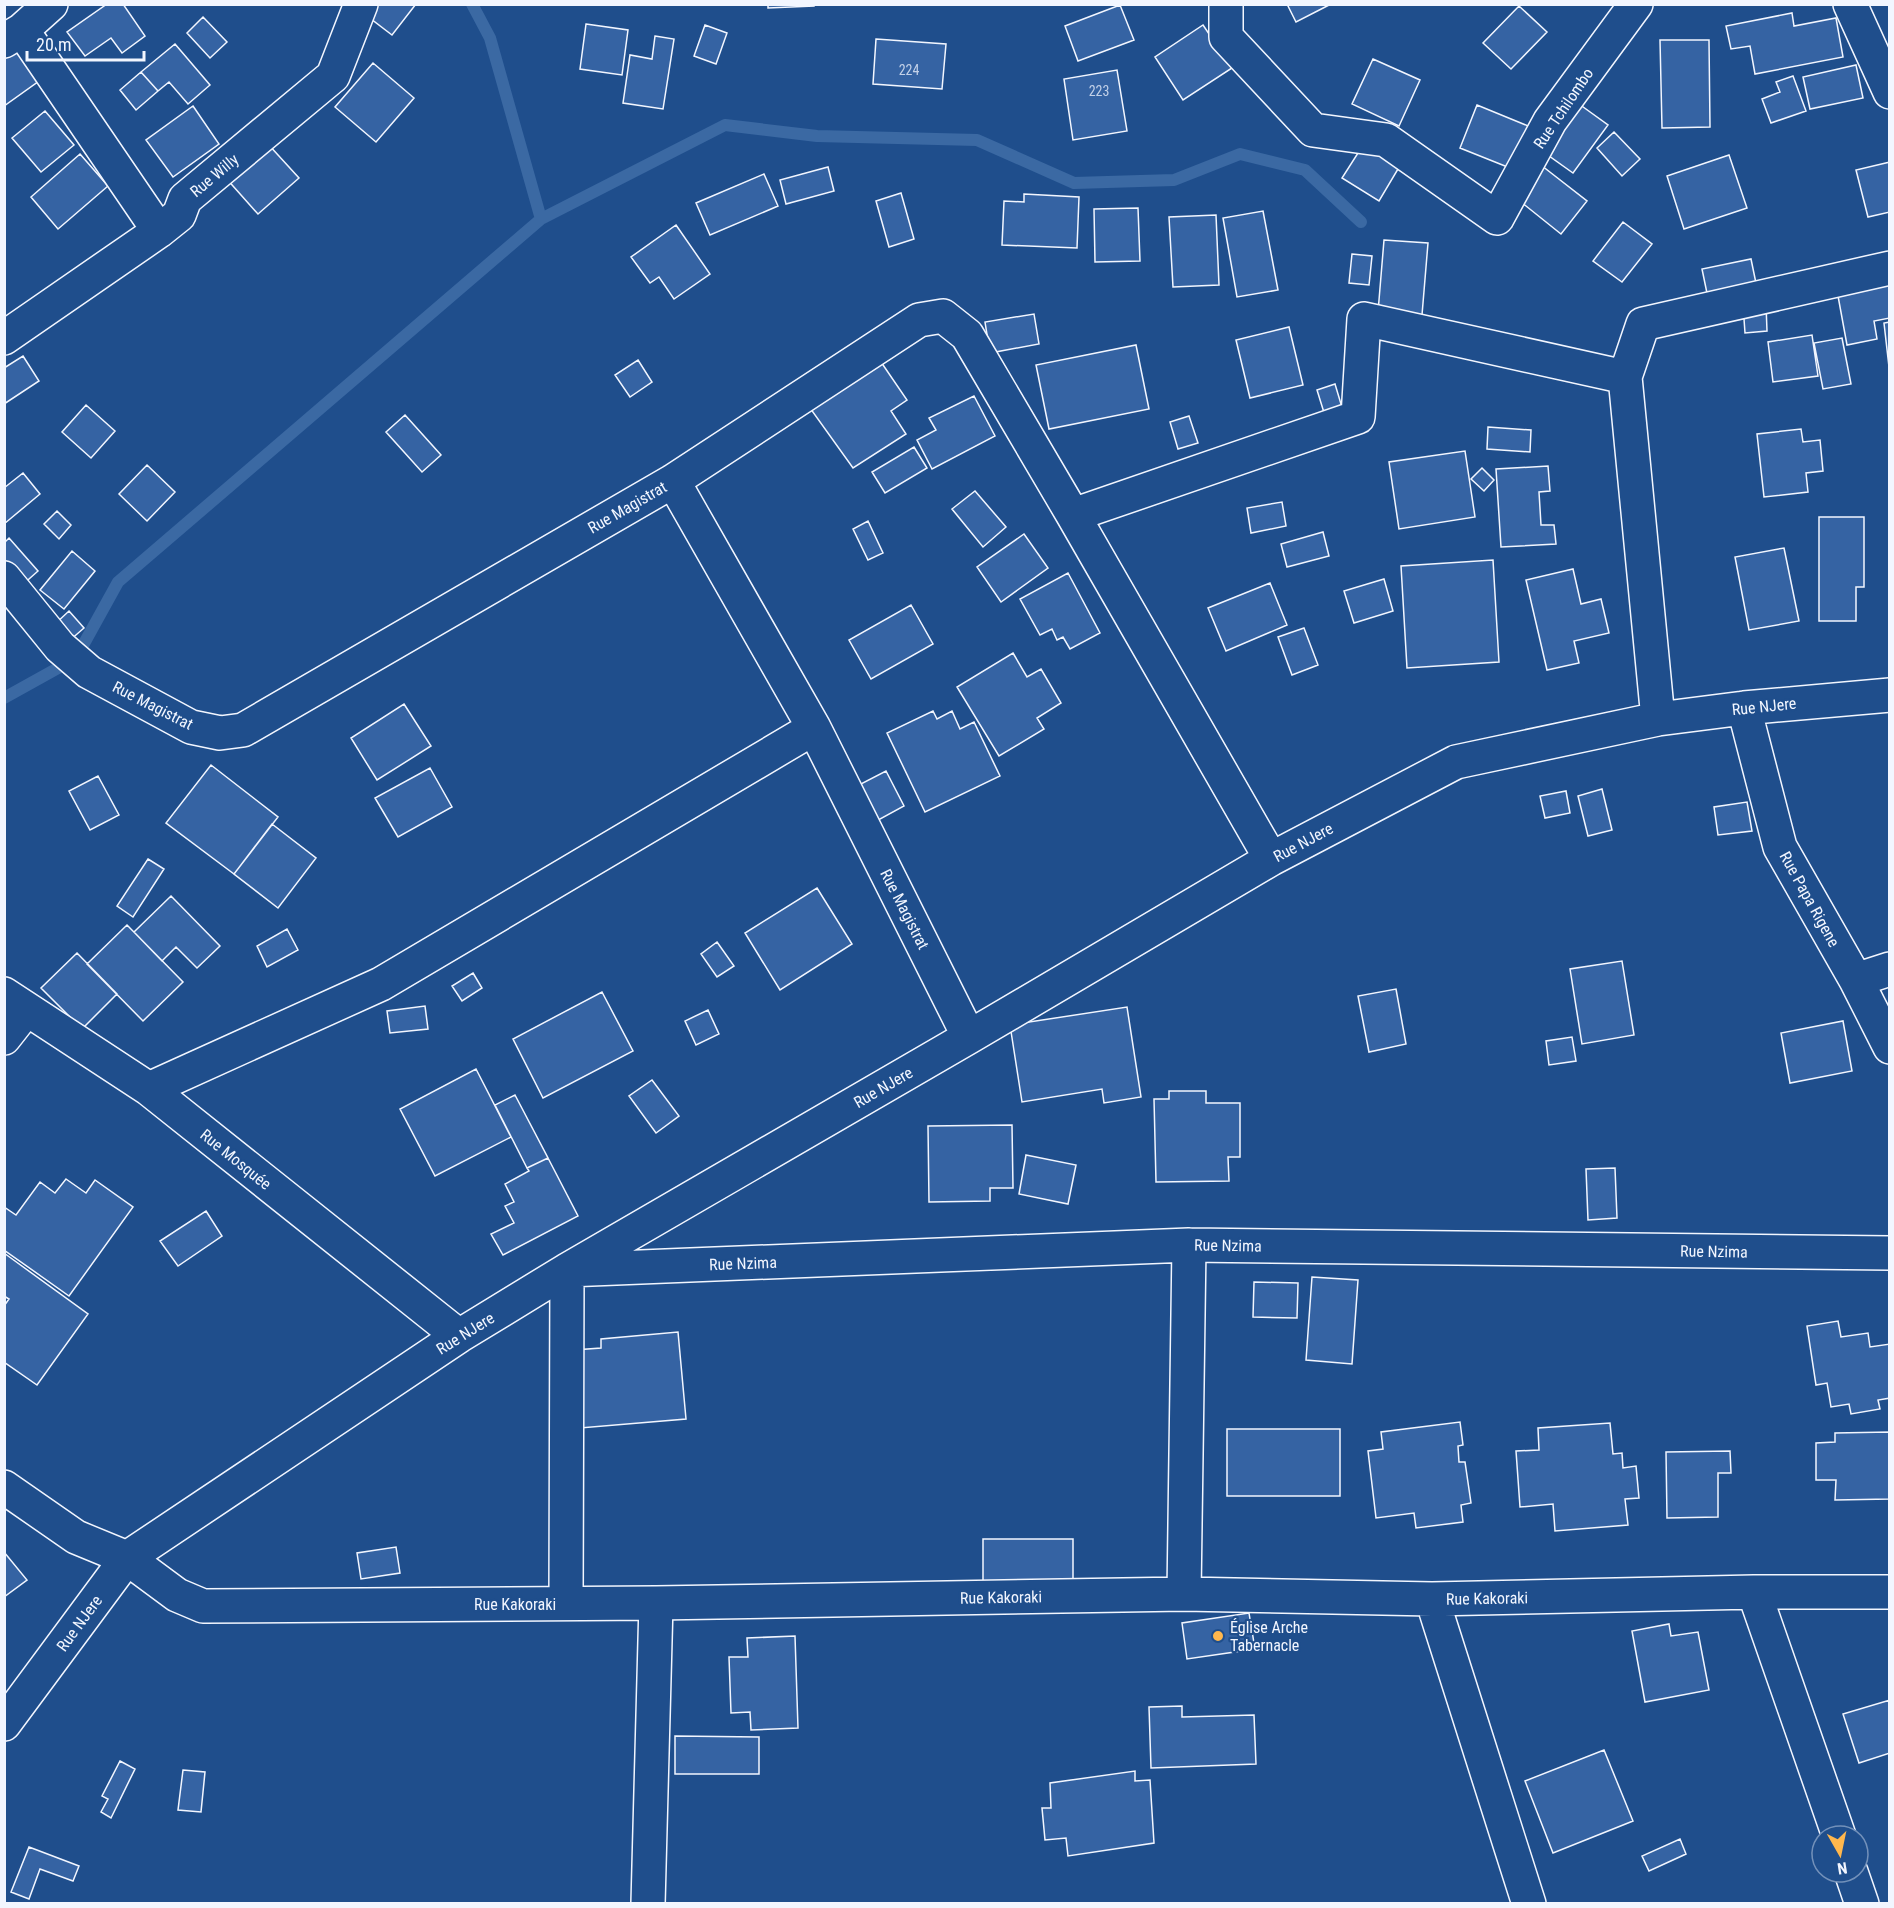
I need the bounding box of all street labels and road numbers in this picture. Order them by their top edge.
street label: Rue Tchilombo [1530,64,1597,152]
street label: Rue Willy [186,149,243,201]
street label: Rue Magistrat [585,477,670,538]
street label: Rue Magistrat [109,677,196,734]
street label: Rue NJere [1731,694,1797,719]
street label: Rue NJere [1270,819,1336,866]
street label: Rue Papa Rigene [1776,848,1844,950]
street label: Rue Magistrat [876,866,933,953]
street label: Rue NJere [850,1063,916,1112]
street label: Rue Mosquée [196,1125,275,1194]
street label: Rue Nzima [1194,1235,1262,1256]
street label: Rue Nzima [1680,1241,1748,1262]
street label: Rue Nzima [709,1253,777,1274]
street label: Rue NJere [433,1308,498,1359]
street label: Rue Kakoraki [960,1587,1042,1608]
street label: Rue Kakoraki [1446,1588,1528,1609]
street label: Rue NJere [53,1592,106,1655]
street label: Rue Kakoraki [474,1595,556,1614]

